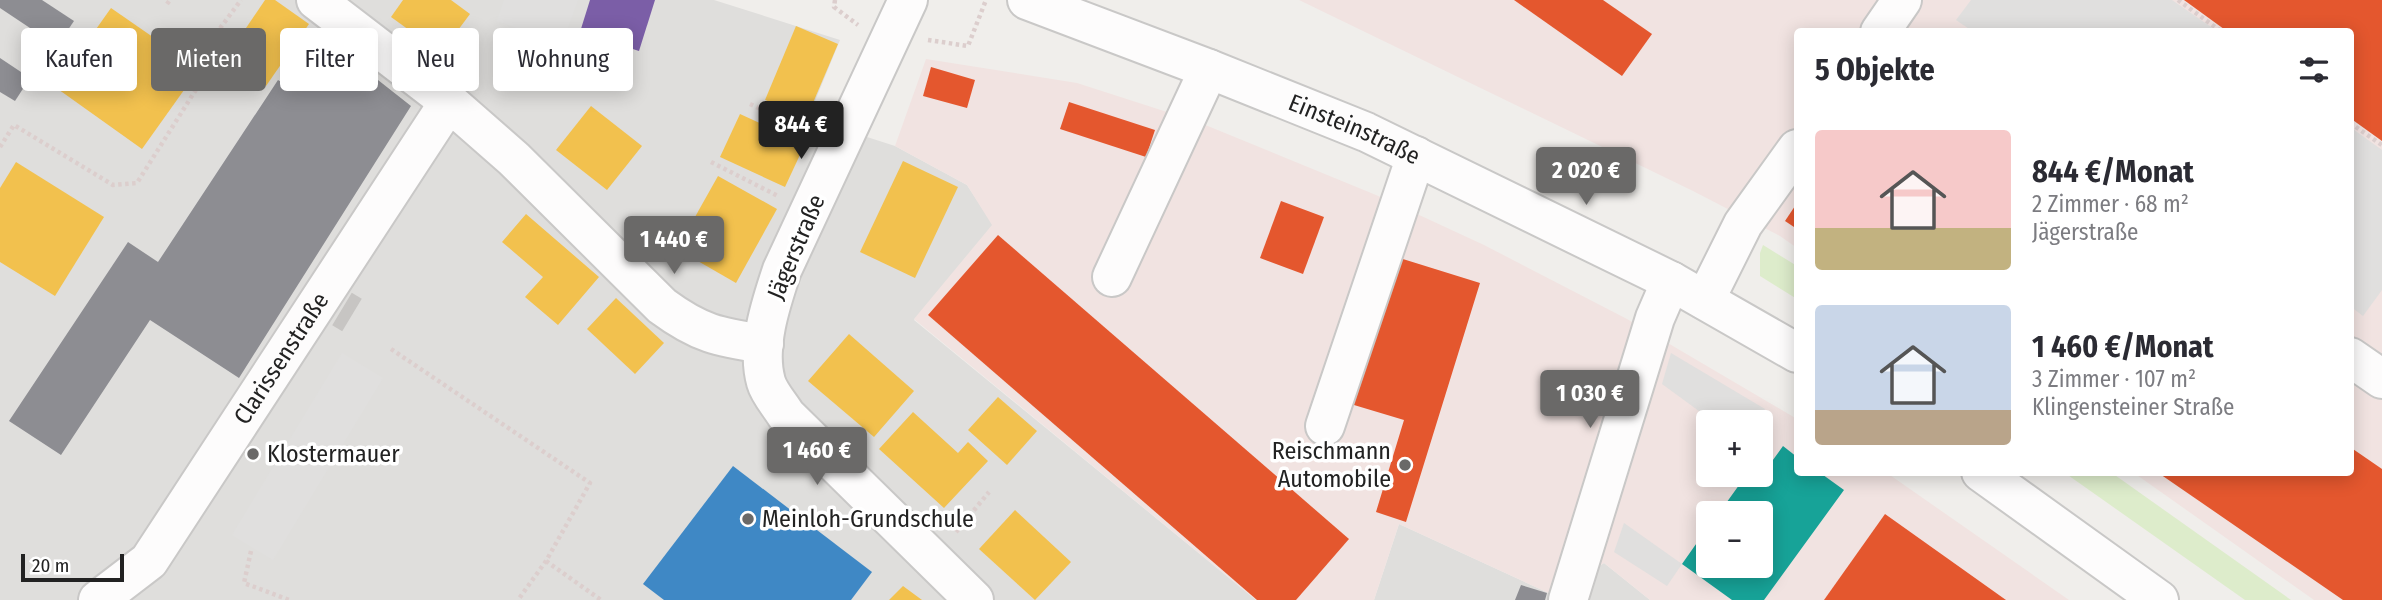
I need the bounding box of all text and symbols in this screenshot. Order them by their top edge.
chip: Kaufen [21,28,137,91]
chip: Mieten [151,28,266,91]
chip: Filter [280,28,378,91]
chip: Neu [392,28,479,91]
chip: Wohnung [493,28,633,91]
icon: filters [2295,51,2333,89]
text: 5 Objekte [1815,52,1935,88]
street label: Einsteinstraße [1285,88,1425,170]
pin: 844 € [752,102,850,161]
text: 844 € [775,110,827,138]
pin: 2 020 € [1521,148,1651,207]
text: 844 €/Monat [2032,154,2194,190]
text: 2 020 € [1552,156,1620,184]
icon: home [1871,158,1955,242]
street label: Jägerstraße [761,190,831,304]
text: 2 Zimmer · 68 m² [2032,190,2189,218]
pin: 1 440 € [609,216,739,276]
text: Jägerstraße [2032,218,2138,246]
text: 1 440 € [640,225,708,253]
street label: Clarissenstraße [228,288,334,430]
text: 1 460 €/Monat [2032,329,2214,365]
icon: home [1871,333,1955,417]
text: 3 Zimmer · 107 m² [2032,365,2196,393]
pin: 1 030 € [1525,370,1655,430]
text: 1 030 € [1556,379,1624,407]
text: Klingensteiner Straße [2032,393,2234,421]
map controls [1696,410,1773,578]
button: + [1696,410,1773,487]
pin: 1 460 € [752,428,882,487]
text: 1 460 € [783,436,851,464]
place label: Reischmann Automobile [1272,437,1391,493]
place label: Klostermauer [267,440,400,468]
marker: Klostermauer [245,446,261,462]
marker: Reischmann Automobile [1397,457,1413,473]
button: − [1696,501,1773,578]
place label: Meinloh-Grundschule [762,505,974,533]
marker: Meinloh-Grundschule [740,511,756,527]
scale bar [21,551,124,583]
text: 20 m [32,554,69,577]

